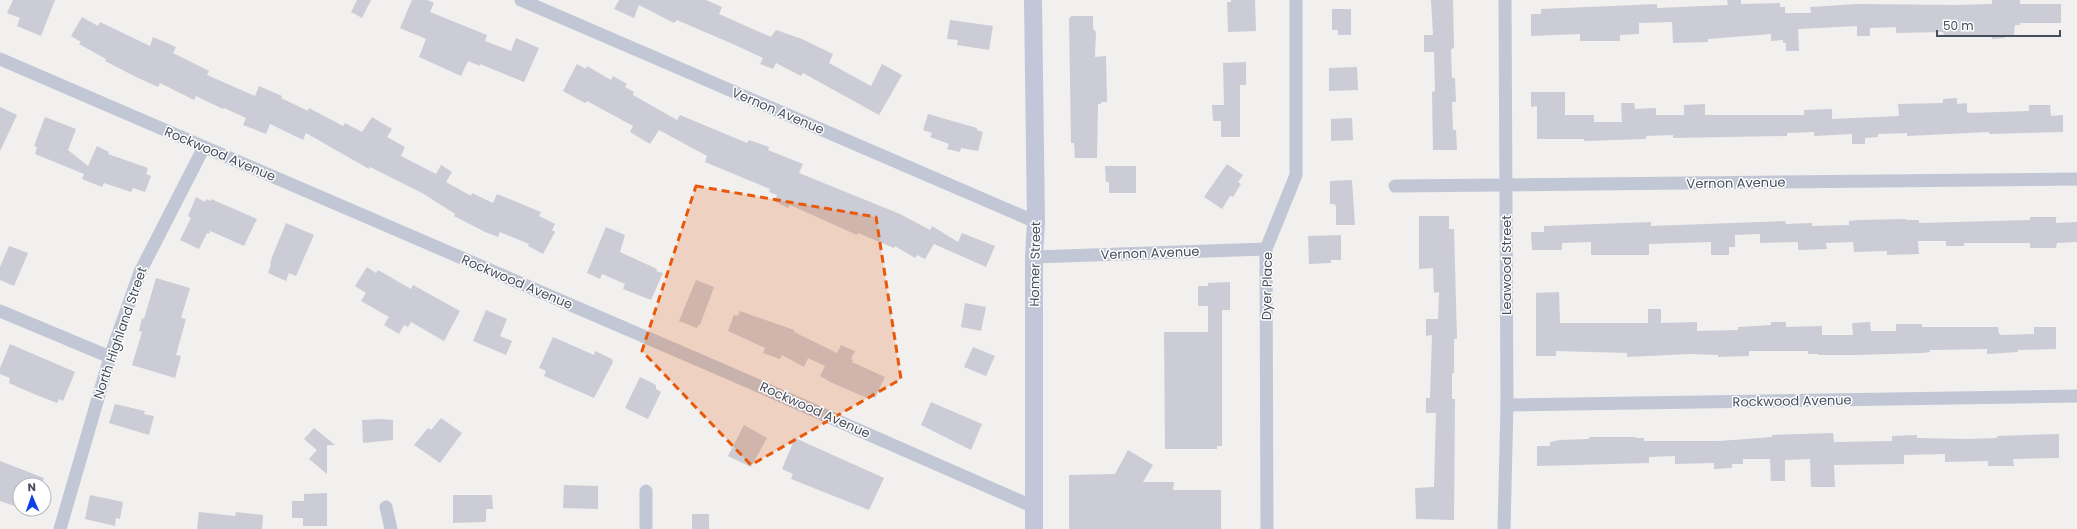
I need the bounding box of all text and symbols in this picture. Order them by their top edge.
scale bar [1937,12,2060,38]
text: 50 m [1943,17,1974,34]
street label: Vernon Avenue [729,83,827,139]
street label: Rockwood Avenue [161,122,279,186]
street label: Vernon Avenue [1686,173,1786,193]
street label: Leawood Street [1497,215,1516,315]
street label: Homer Street [1025,221,1045,307]
street label: Vernon Avenue [1100,242,1200,264]
street label: Rockwood Avenue [458,250,576,314]
street label: Dyer Place [1257,252,1277,320]
street label: North Highland Street [88,264,152,402]
street label: Rockwood Avenue [757,377,873,443]
street label: Rockwood Avenue [1732,390,1852,412]
north arrow [12,477,52,517]
text: N [27,479,36,495]

